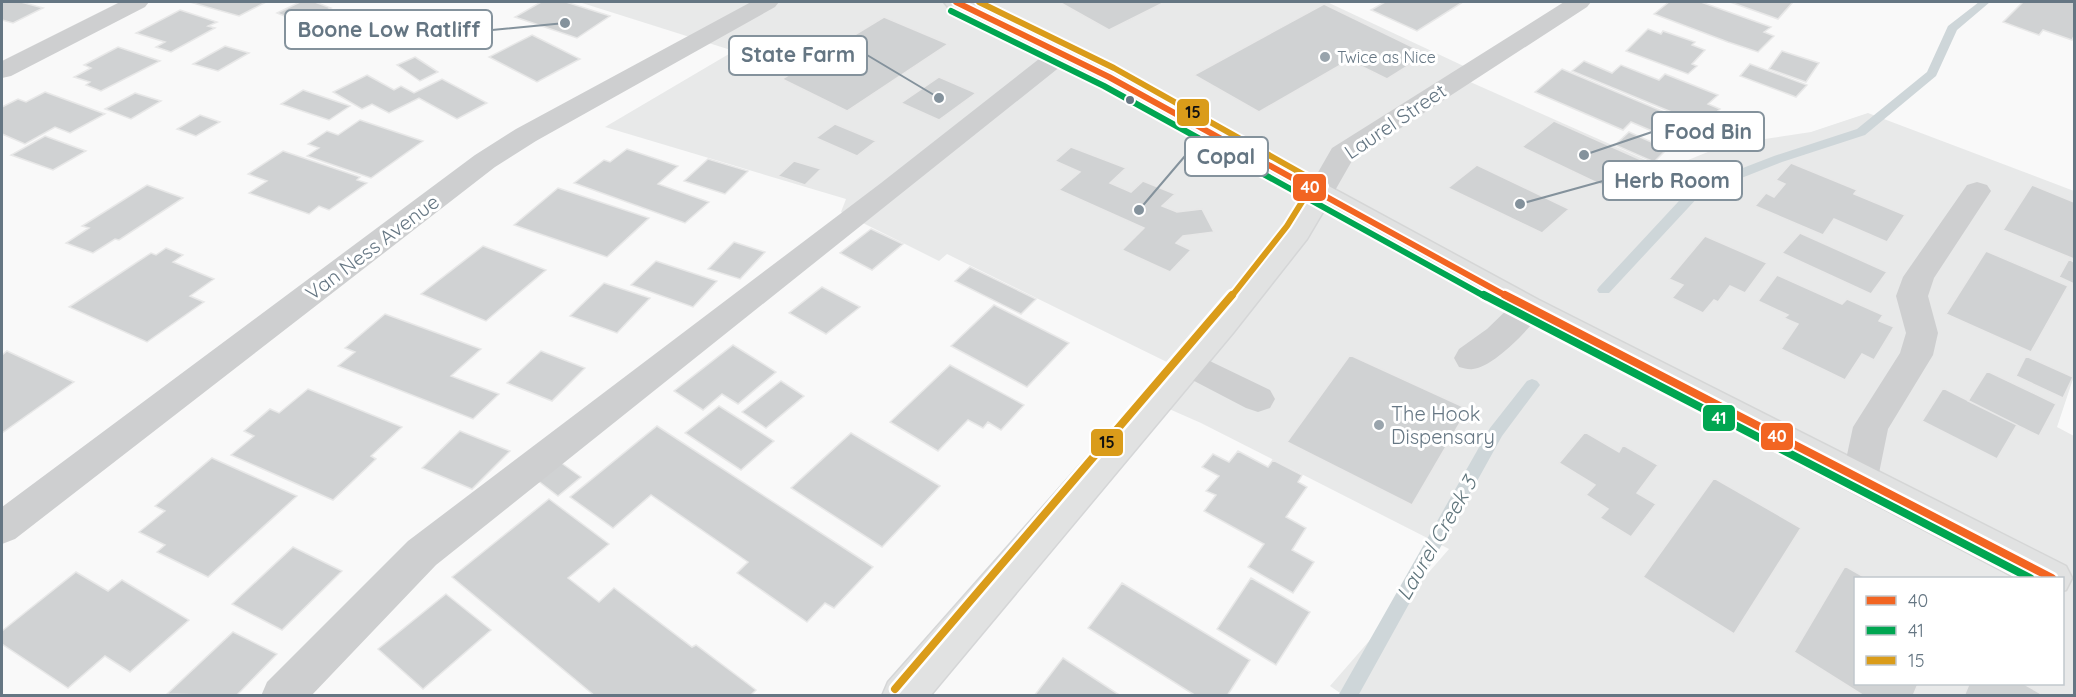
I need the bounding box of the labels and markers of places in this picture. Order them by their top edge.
callout: Boone Low Ratliff [285,10,492,49]
callout: State Farm [729,36,867,75]
place label: Twice as Nice [1337,47,1436,67]
marker: Twice as Nice [1318,50,1332,64]
unlabelled marker [1124,94,1136,106]
callout: Food Bin [1652,112,1764,151]
callout: Copal [1185,137,1268,176]
callout: Herb Room [1603,161,1742,200]
place label: The Hook Dispensary [1391,401,1495,449]
marker: The Hook Dispensary [1372,418,1386,432]

